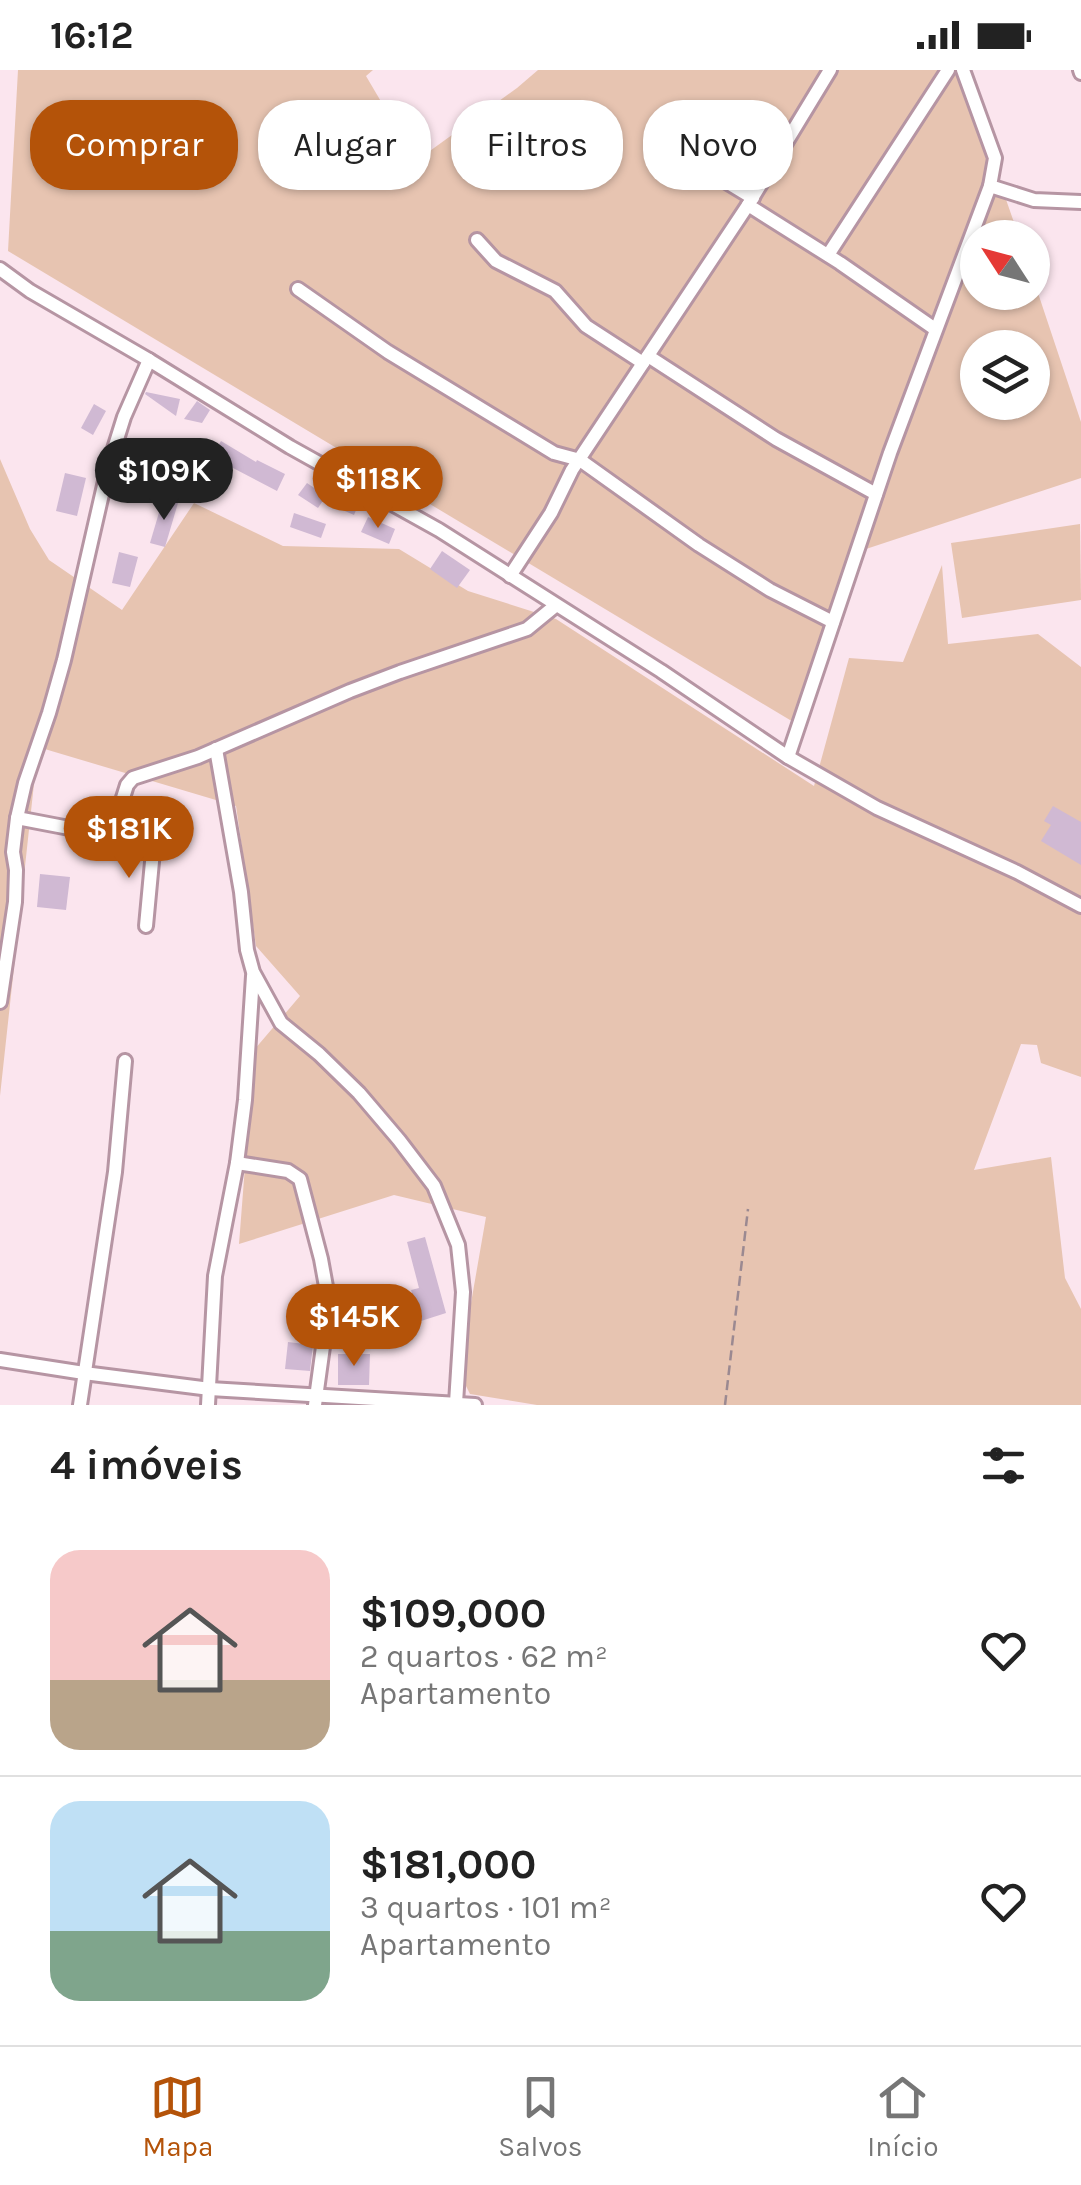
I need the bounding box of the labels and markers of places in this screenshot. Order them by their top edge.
pin: $109K [94,438,234,523]
pin: $118K [308,446,448,531]
pin: $181K [59,796,199,881]
pin: $145K [284,1284,424,1369]

